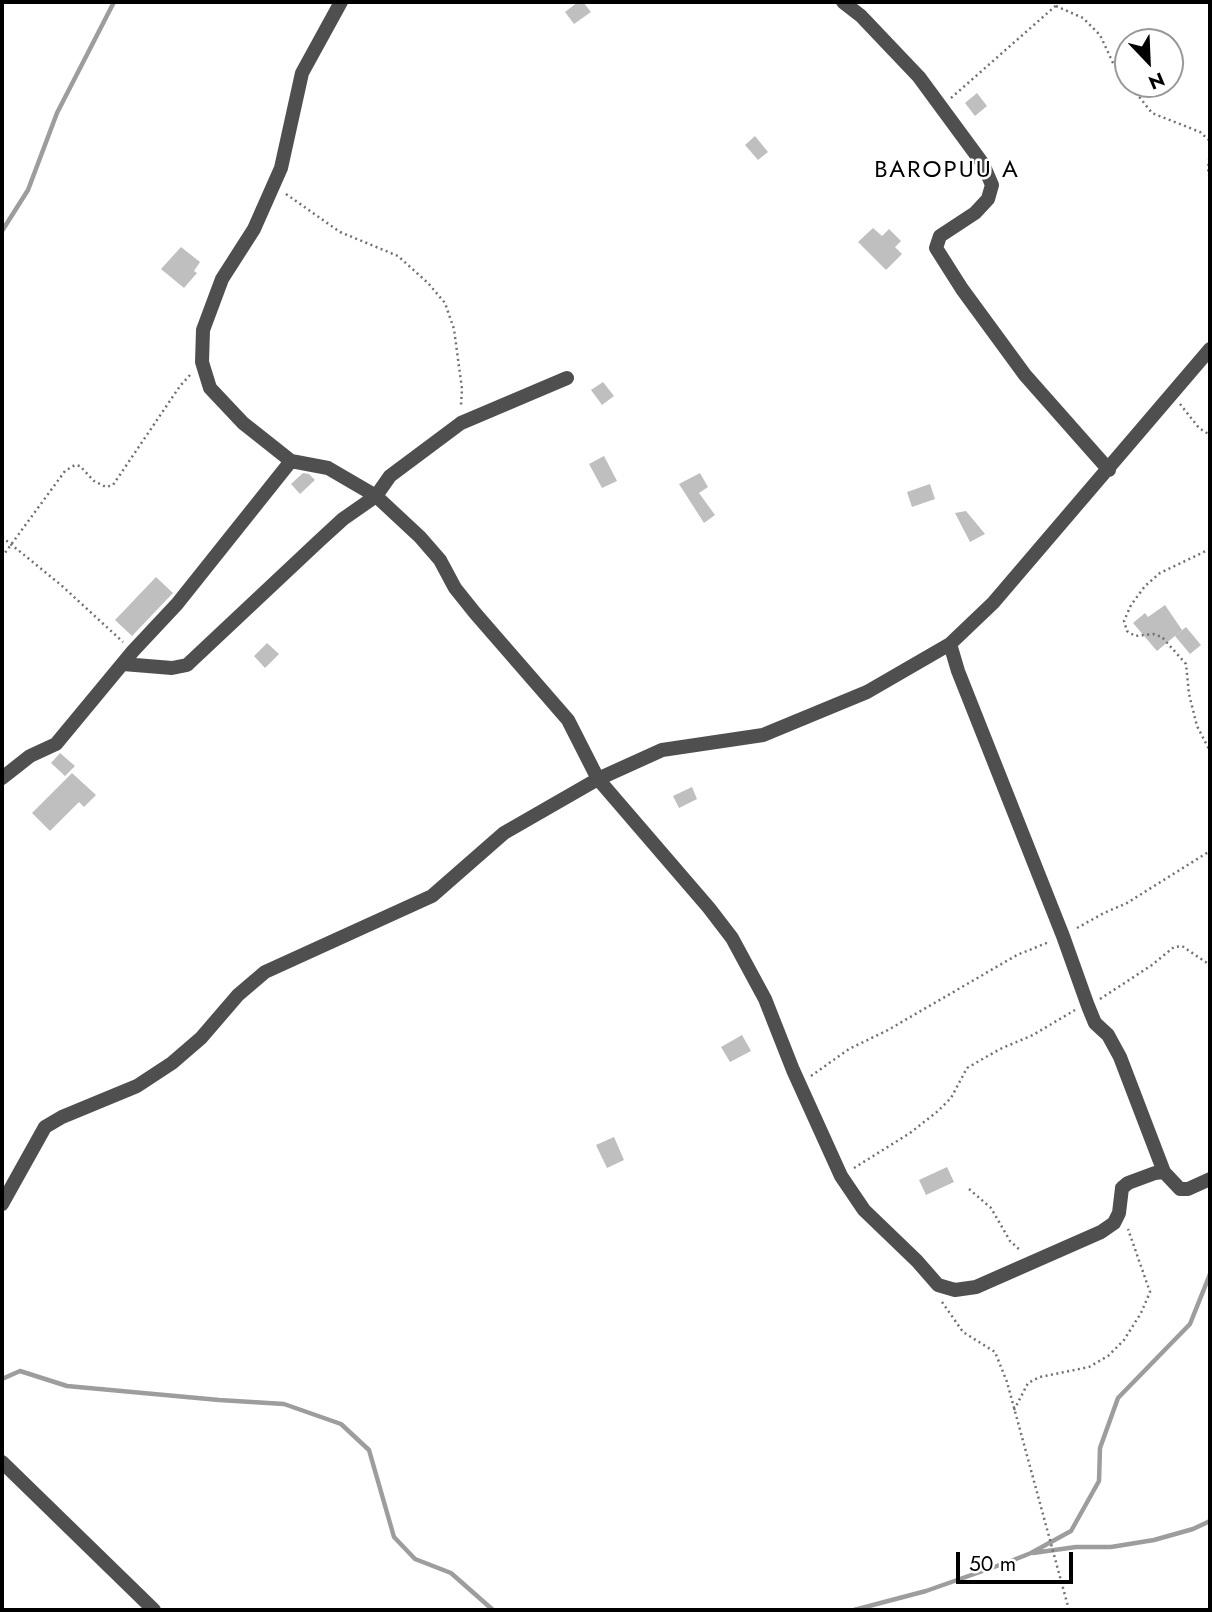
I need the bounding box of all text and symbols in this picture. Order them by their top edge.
north arrow [1114,28,1184,98]
text: N [1144,66,1169,96]
district label: BAROPUU A [875,157,1019,185]
scale bar [960,1538,1077,1582]
text: 50 m [969,1549,1016,1579]

